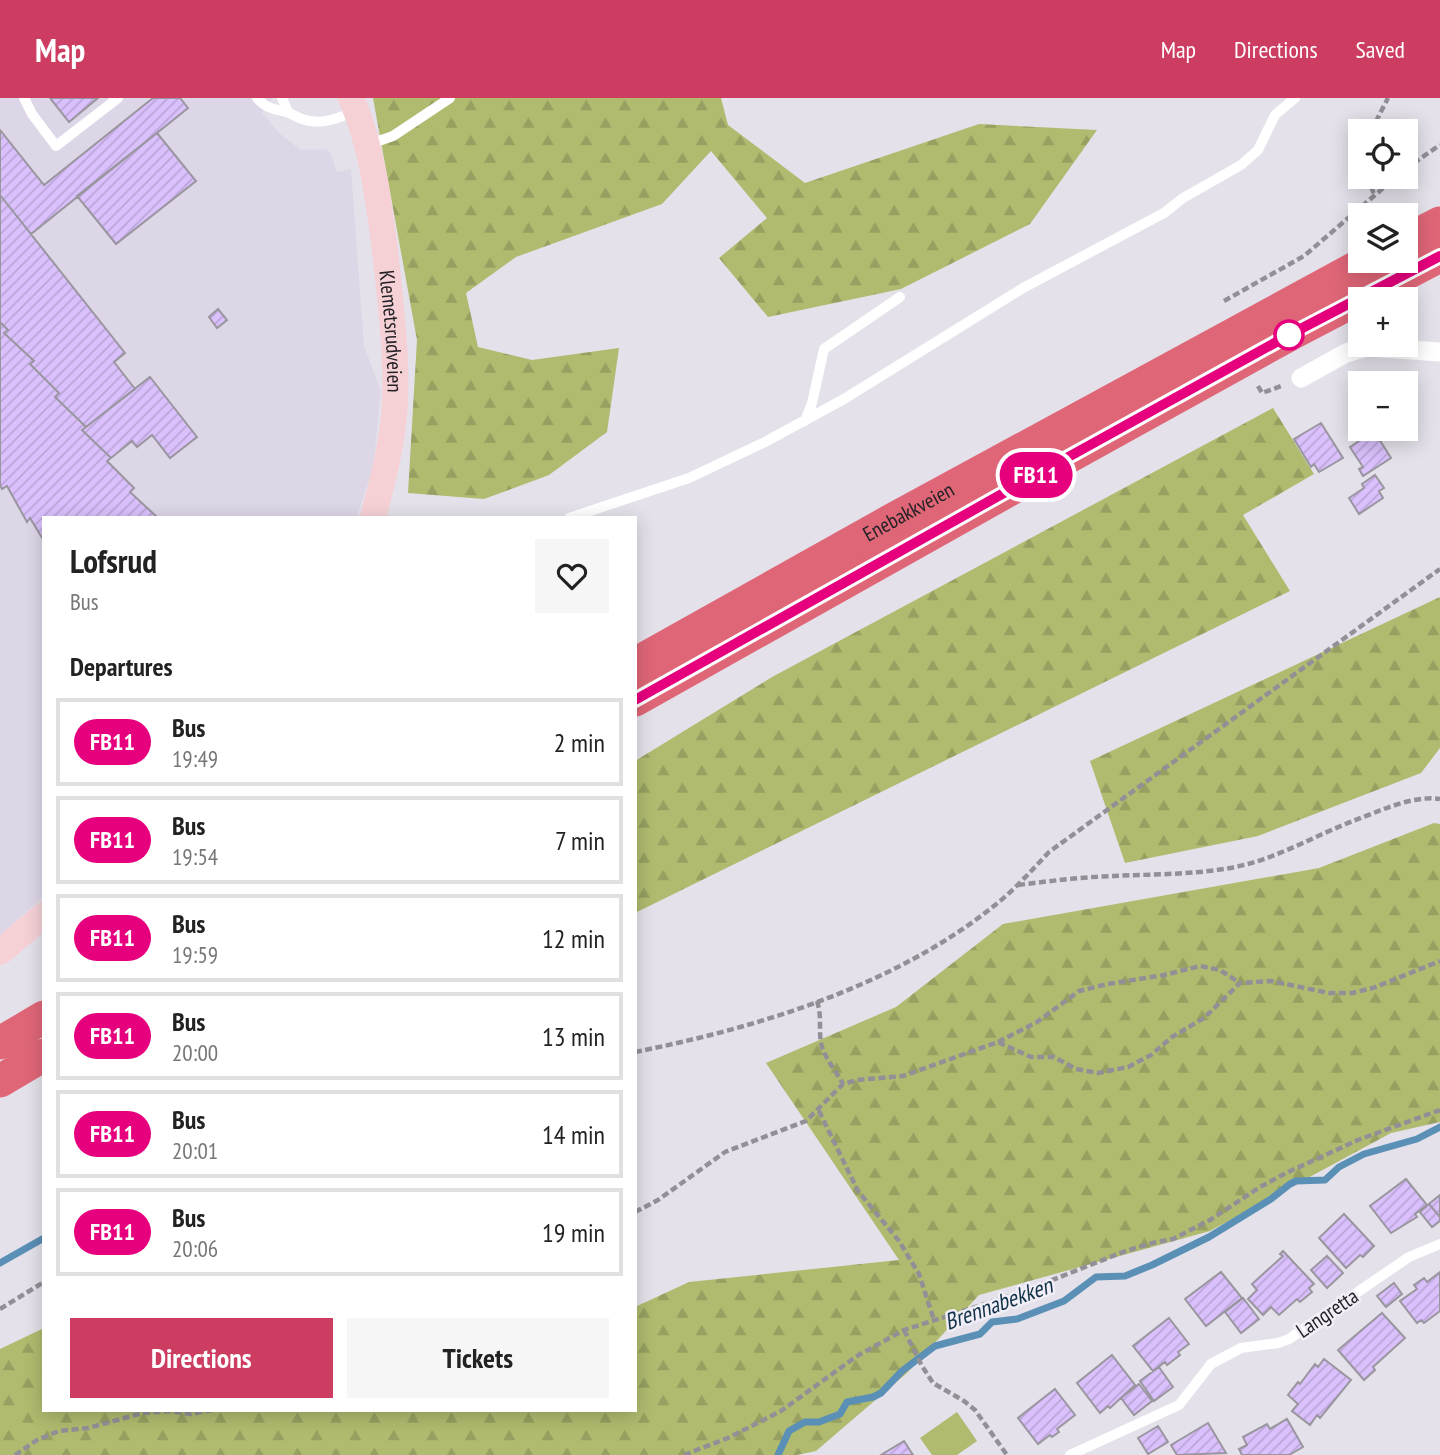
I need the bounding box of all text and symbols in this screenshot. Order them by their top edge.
text: Map [35,28,85,71]
text: Map [1161,34,1196,65]
text: Directions [1234,34,1318,65]
text: Saved [1356,34,1405,65]
map controls [1348,119,1418,441]
button: locate [1348,119,1418,189]
button: layers [1348,203,1418,273]
street label: Klemetsrudveien [374,269,409,393]
button: + [1348,287,1418,357]
unlabelled marker [1274,320,1304,350]
button: − [1348,371,1418,441]
line badge: FB11 [987,452,1085,498]
text: FB11 [1014,459,1058,490]
street label: Enebakkveien [858,475,959,547]
text: Lofsrud [70,539,157,582]
button: heart [535,539,609,613]
text: Bus [70,587,99,616]
text: Departures [70,650,173,683]
text: Bus [172,711,205,744]
text: FB11 [90,726,135,757]
text: 2 min [554,726,605,759]
text: 19:49 [172,744,218,773]
text: Bus [172,809,205,842]
text: FB11 [90,824,135,855]
text: 7 min [555,824,605,857]
text: 19:54 [172,842,218,871]
text: Bus [172,907,205,940]
text: FB11 [90,922,135,953]
text: 12 min [542,922,605,955]
text: 19:59 [172,940,218,969]
text: Bus [172,1005,205,1038]
text: FB11 [90,1020,135,1051]
text: 13 min [542,1020,605,1053]
text: 20:00 [172,1038,218,1067]
text: Bus [172,1103,205,1136]
text: FB11 [90,1118,135,1149]
text: 14 min [542,1118,605,1151]
text: 20:01 [172,1136,218,1165]
text: Bus [172,1201,205,1234]
text: FB11 [90,1216,135,1247]
text: 19 min [542,1216,605,1249]
text: 20:06 [172,1234,218,1263]
water label: Brennabekken [940,1269,1058,1336]
street label: Langretta [1291,1282,1363,1344]
button: Directions [70,1318,333,1398]
button: Tickets [347,1318,609,1398]

